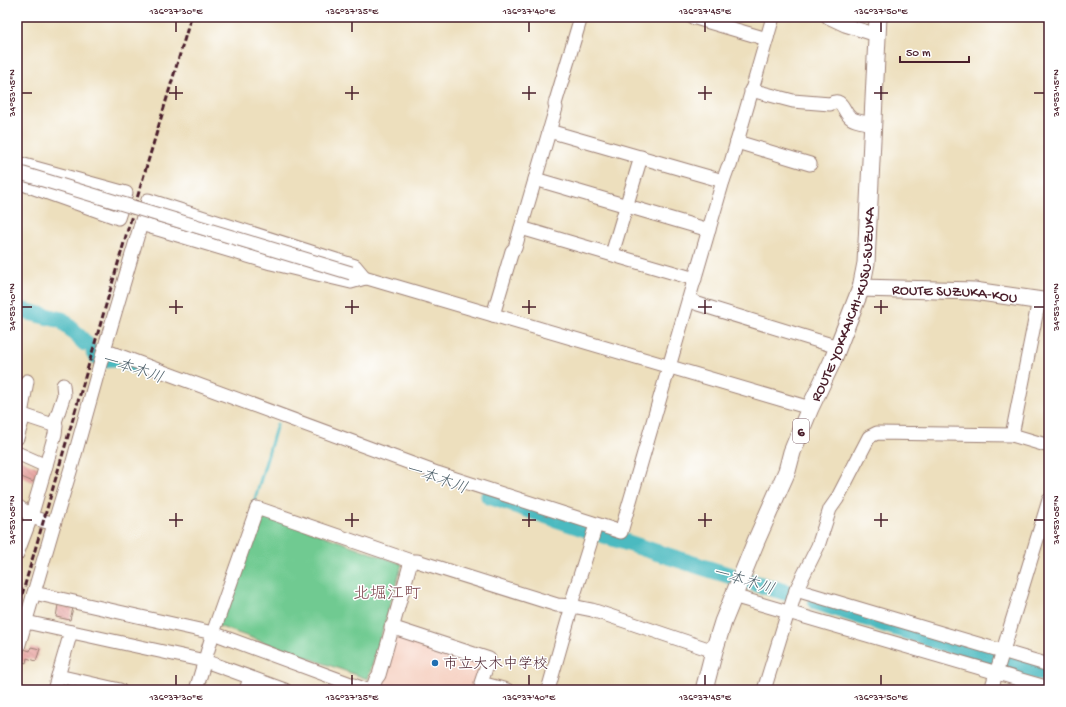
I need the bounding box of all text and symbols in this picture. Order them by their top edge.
text: 136°37'30"E [149,6,203,18]
text: 136°37'35"E [325,6,379,18]
text: 136°37'40"E [502,6,556,18]
text: 136°37'45"E [678,6,732,18]
text: 136°37'50"E [853,6,908,18]
scale bar [900,38,969,64]
text: 50 m [906,47,931,61]
text: 34°53'15"N [7,69,19,118]
text: 34°53'15"N [1051,69,1063,118]
street label: ROUTE YOKKAICHI-KUSU-SUZUKA [807,206,880,405]
street label: ROUTE SUZUKA-KOU [892,282,1019,308]
text: 34°53'10"N [7,283,19,332]
text: 34°53'10"N [1051,283,1063,332]
water label: 一本木川 [99,350,166,389]
road number: 6 [793,419,809,443]
water label: 一本木川 [403,460,470,500]
text: 34°53'05"N [7,495,19,546]
text: 34°53'05"N [1051,495,1063,546]
water label: 一本木川 [710,563,777,601]
district label: 北堀江町 [353,585,421,605]
place label: 市立大木中学校 [443,655,548,674]
marker: 市立大木中学校 [430,658,440,668]
text: 136°37'30"E [149,692,203,704]
text: 136°37'35"E [325,692,379,704]
text: 136°37'40"E [502,692,556,704]
text: 136°37'45"E [678,692,732,704]
text: 136°37'50"E [853,692,908,704]

